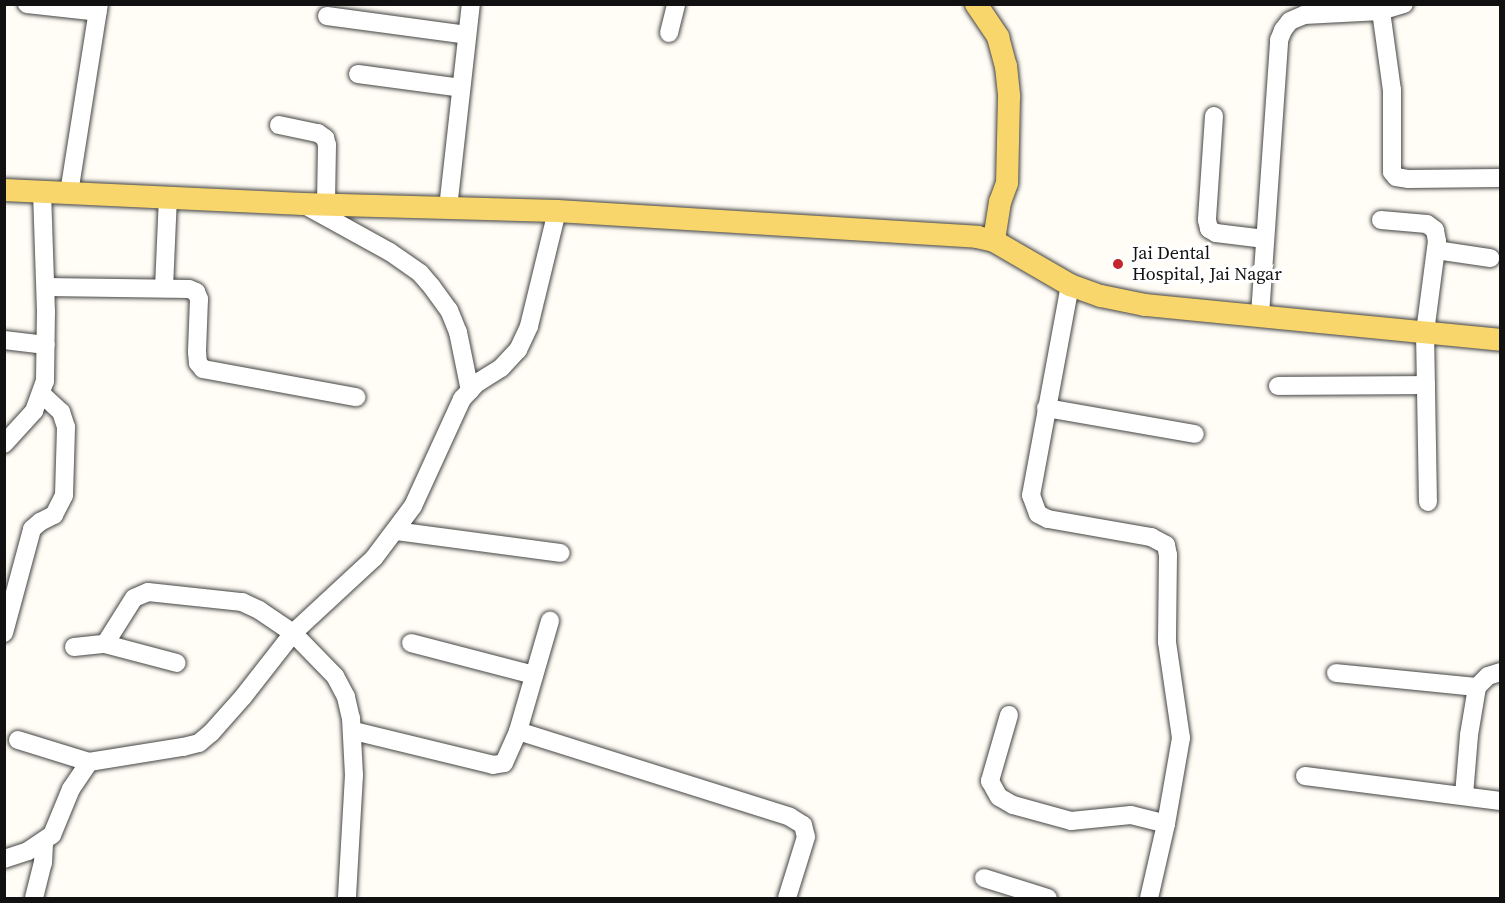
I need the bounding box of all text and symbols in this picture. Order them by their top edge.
place label: Jai Dental Hospital, Jai Nagar [1132,243,1282,286]
marker: Jai Dental Hospital, Jai Nagar [1109,255,1127,273]

